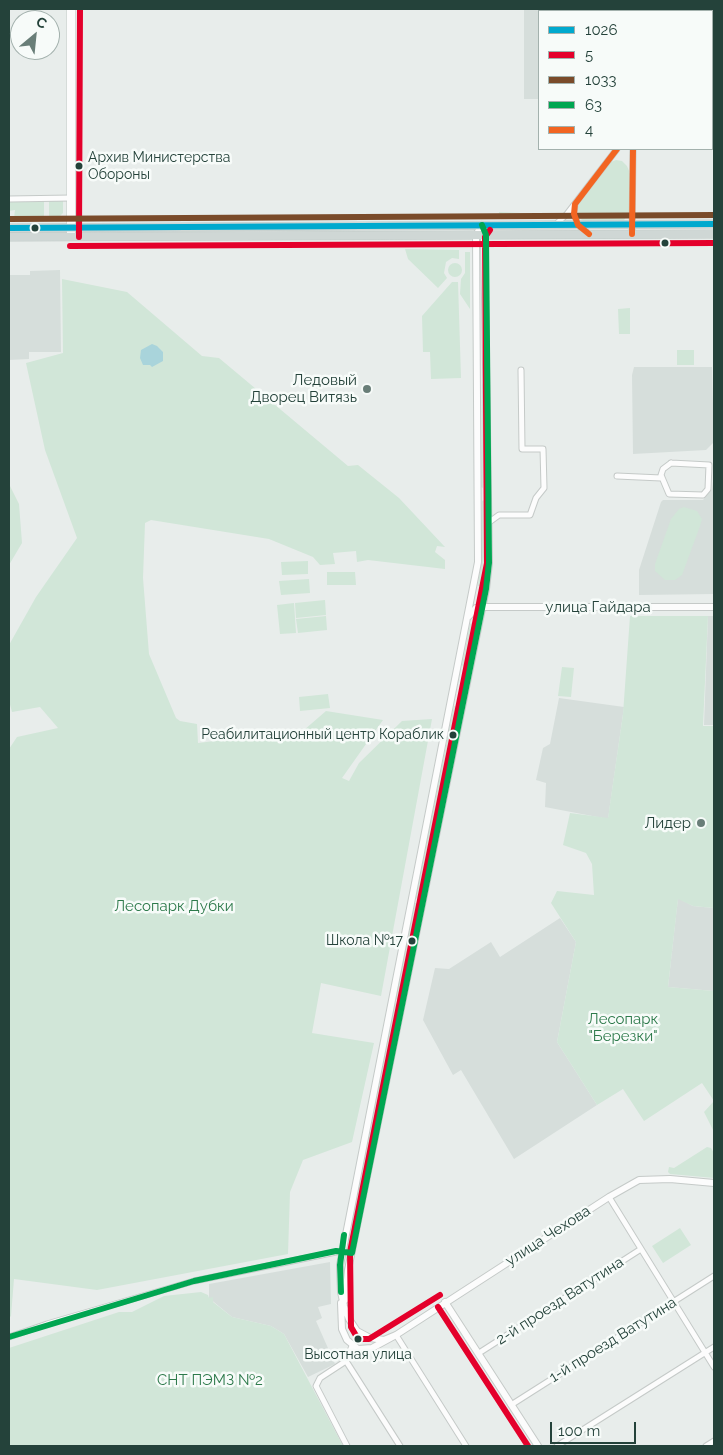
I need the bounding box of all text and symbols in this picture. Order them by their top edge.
north arrow [10,10,60,60]
legend [538,10,713,150]
text: С [34,13,50,32]
text: 1026 [585,21,617,39]
text: 5 [585,46,593,64]
text: 1033 [585,71,617,89]
text: 63 [585,96,602,114]
text: 4 [585,121,593,139]
place label: Архив Министерства Обороны [88,150,230,182]
marker: Архив Министерства Обороны [74,161,84,171]
unlabelled marker [30,223,40,233]
unlabelled marker [660,238,670,248]
place label: Ледовый Дворец Витязь [250,371,357,406]
marker: Ледовый Дворец Витязь [361,383,373,395]
street label: улица Гайдара [545,598,651,616]
place label: Реабилитационный центр Кораблик [201,727,444,743]
marker: Реабилитационный центр Кораблик [448,730,458,740]
place label: Лидер [644,814,691,832]
marker: Лидер [695,817,707,829]
park label: Лесопарк Дубки [114,897,234,915]
place label: Школа №17 [326,933,403,949]
marker: Школа №17 [407,936,417,946]
park label: Лесопарк "Березки" [588,1010,658,1045]
street label: улица Чехова [502,1202,594,1270]
street label: 2-й проезд Ватутина [493,1253,627,1349]
street label: 1-й проезд Ватутина [546,1294,680,1386]
marker: Высотная улица [353,1334,363,1344]
place label: Высотная улица [304,1347,412,1363]
park label: СНТ ПЭМЗ №2 [157,1371,263,1389]
scale bar [553,1412,639,1444]
text: 100 m [558,1422,600,1440]

